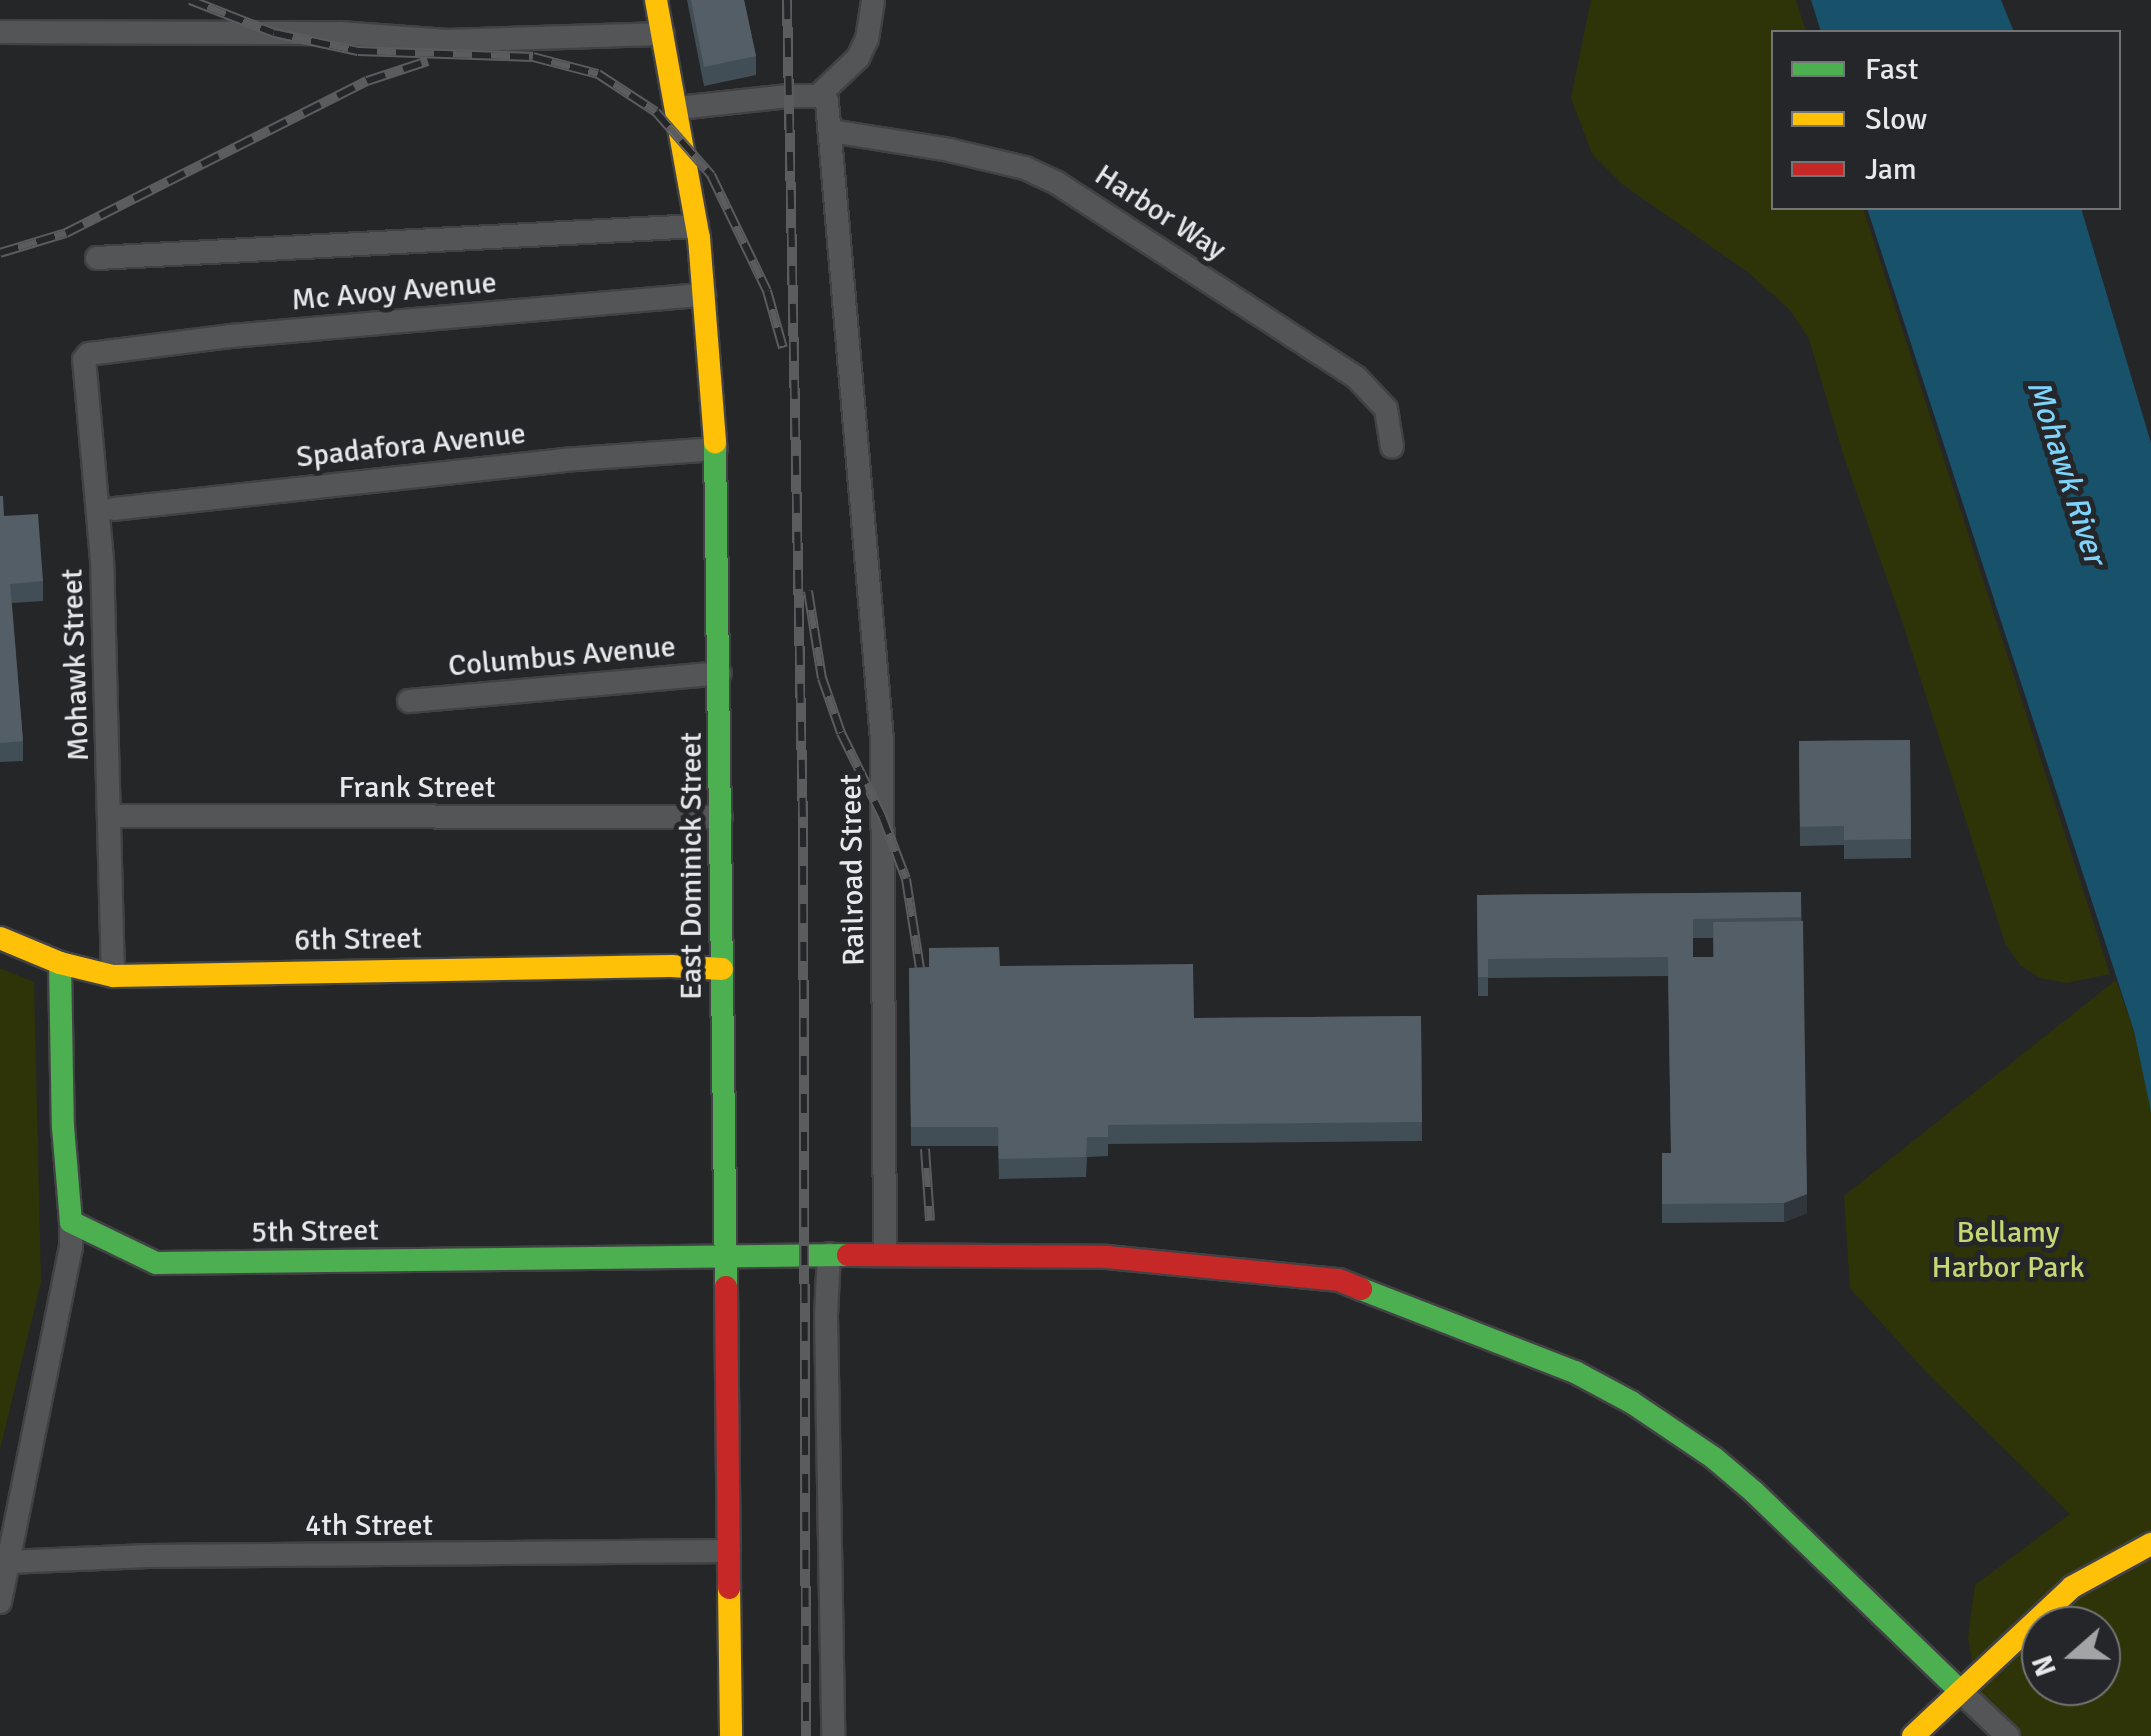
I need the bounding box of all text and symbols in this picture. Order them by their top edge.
legend [1771,30,2121,210]
text: Fast [1865,51,1918,88]
text: Slow [1865,101,1927,138]
text: Jam [1865,151,1917,188]
street label: Harbor Way [1088,157,1232,269]
street label: Mc Avoy Avenue [290,265,498,319]
water label: Mohawk River [2018,375,2114,569]
street label: Spadafora Avenue [294,416,528,476]
street label: Mohawk Street [55,568,97,762]
street label: Columbus Avenue [447,629,677,685]
street label: East Dominick Street [674,732,710,1000]
street label: Frank Street [338,770,496,806]
street label: Railroad Street [833,774,873,966]
street label: 6th Street [294,921,422,959]
street label: 5th Street [251,1213,379,1251]
park label: Bellamy Harbor Park [1931,1215,2085,1286]
street label: 4th Street [305,1508,433,1544]
north arrow [2021,1606,2121,1706]
text: N [2025,1651,2064,1681]

